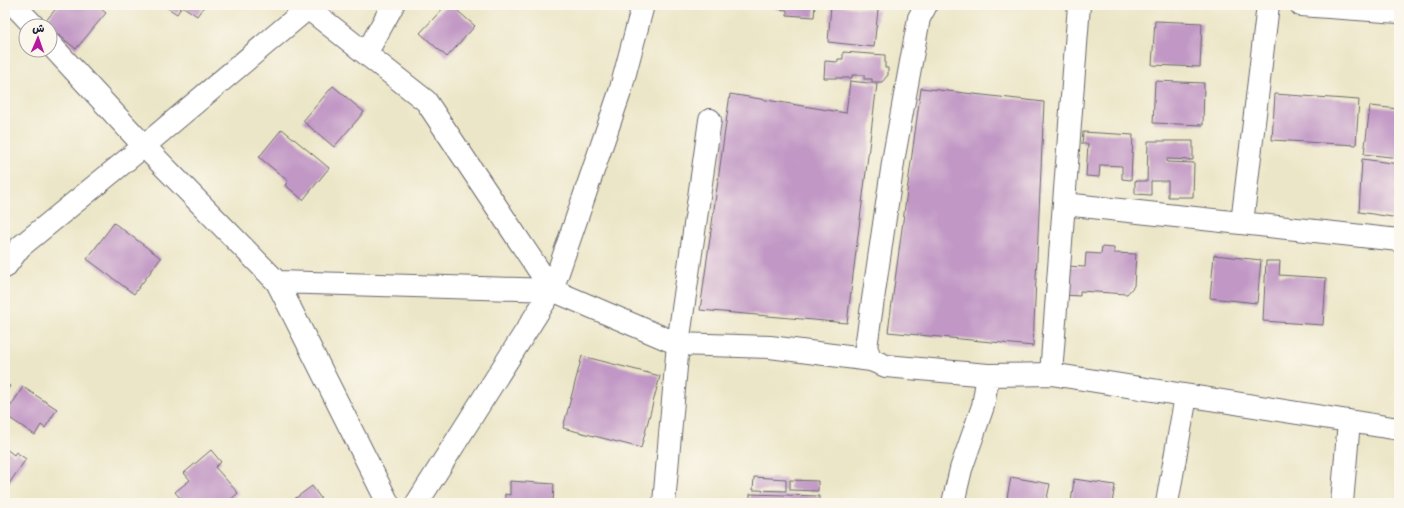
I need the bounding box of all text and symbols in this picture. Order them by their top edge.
north arrow [18,18,58,58]
text: ش [32,22,45,38]

